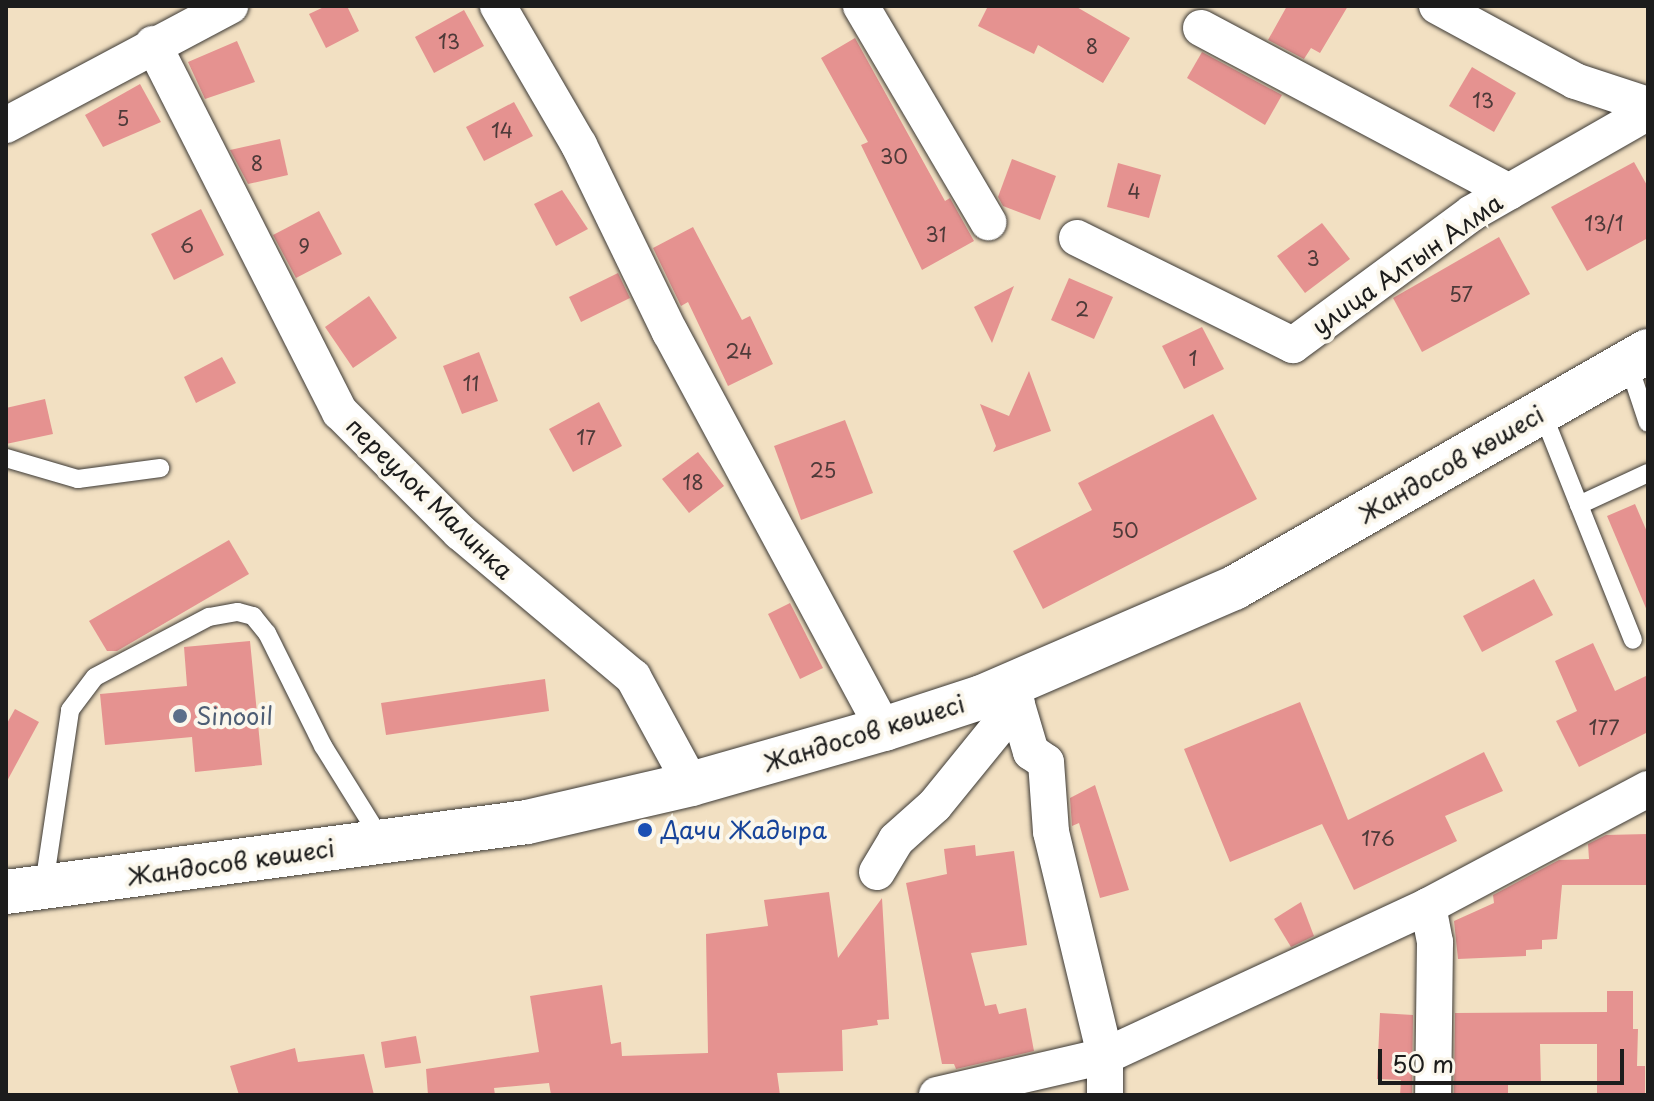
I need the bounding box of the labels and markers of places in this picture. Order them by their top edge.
place label: Sinooil [196,702,273,730]
marker: Sinooil [171,707,189,725]
place label: Дачи Жадыра [661,816,828,844]
marker: Дачи Жадыра [636,821,654,839]

